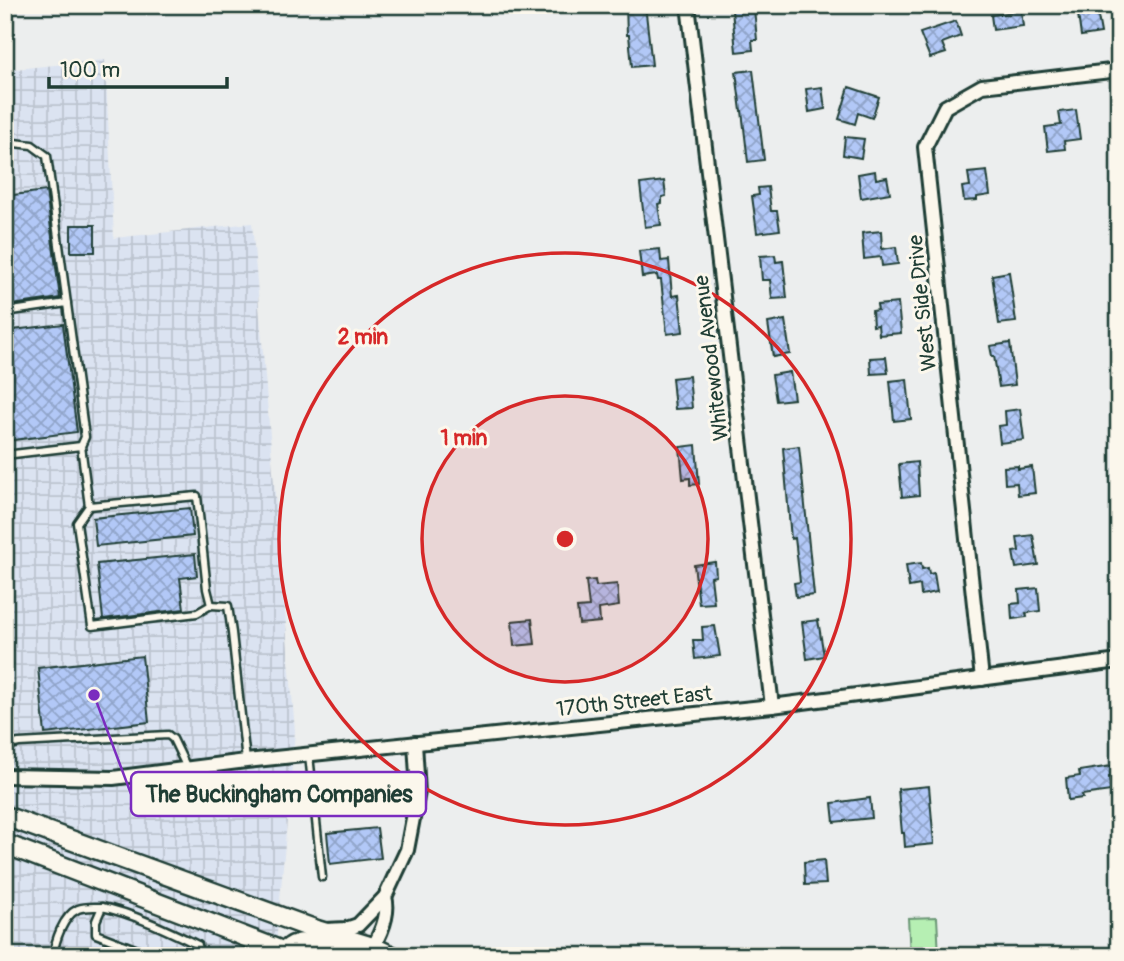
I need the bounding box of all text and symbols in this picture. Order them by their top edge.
scale bar [49,46,228,90]
text: 100 m [60,57,120,84]
street label: West Side Drive [902,233,943,372]
street label: Whitewood Avenue [688,273,735,442]
text: 2 min [338,324,388,351]
text: 1 min [441,425,488,452]
centre of rings [553,527,577,551]
street label: 170th Street East [555,680,714,723]
callout: The Buckingham Companies [131,772,426,816]
text: The Buckingham Companies [144,780,413,809]

